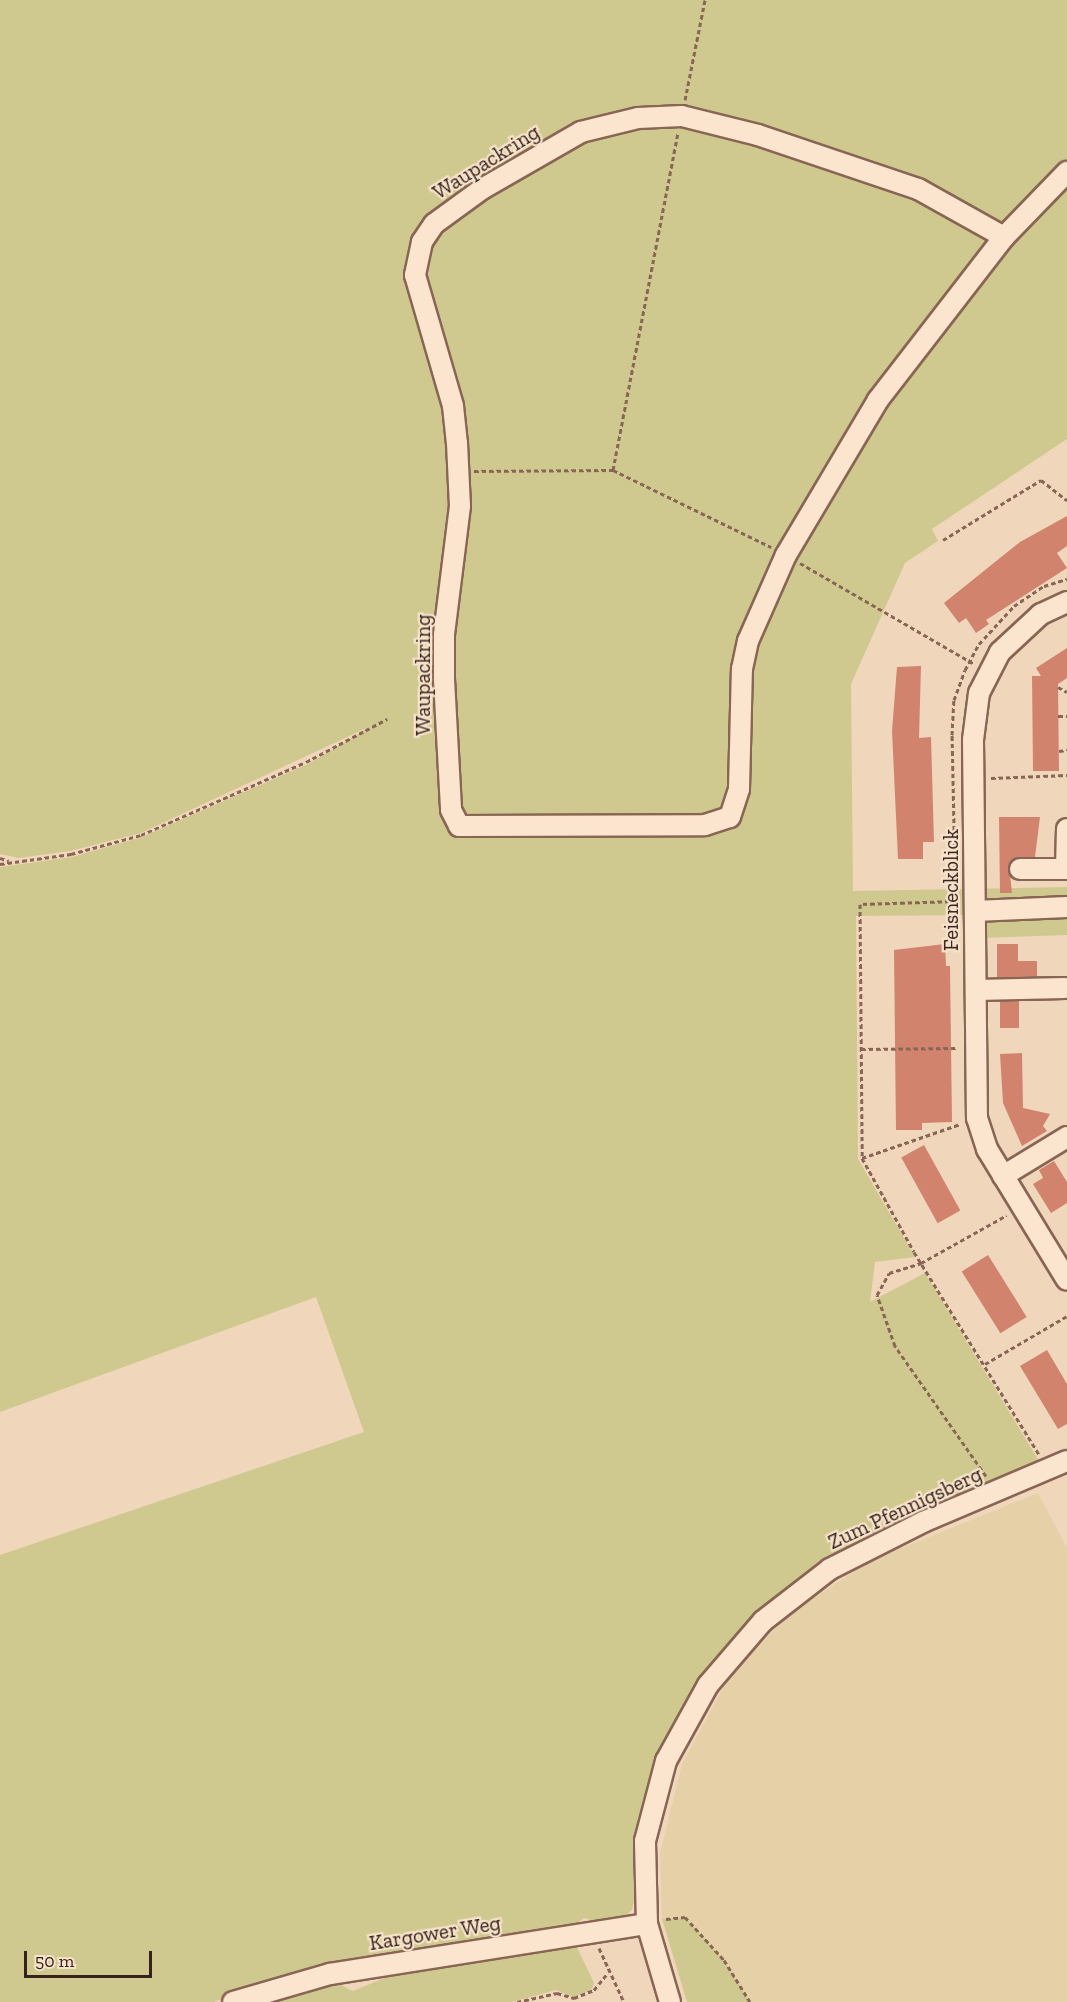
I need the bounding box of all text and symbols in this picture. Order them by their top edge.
street label: Waupackring [428,119,544,205]
street label: Waupackring [410,614,436,736]
street label: Feisneckblick [938,829,964,951]
street label: Zum Pfennigsberg [824,1461,986,1555]
street label: Kargower Weg [367,1910,503,1956]
scale bar [27,1939,154,1977]
text: 50 m [35,1950,74,1972]

